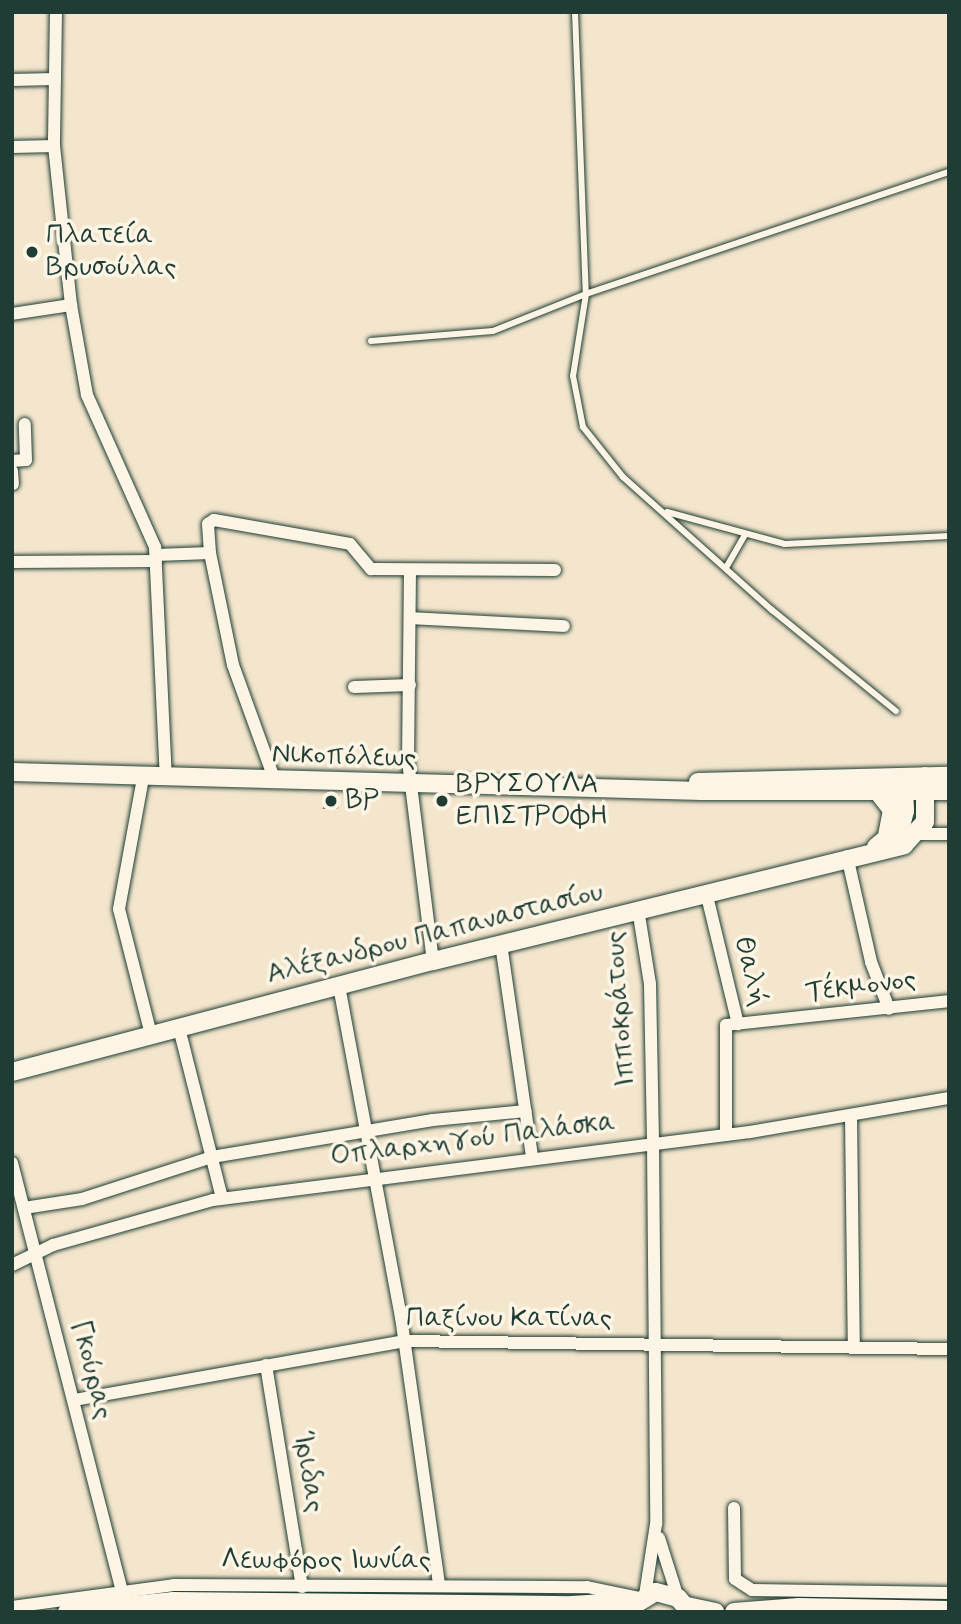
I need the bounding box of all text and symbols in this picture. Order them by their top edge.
place label: Πλατεία Βρυσούλας [46,219,176,285]
marker: Πλατεία Βρυσούλας [24,244,40,260]
street label: Νικοπόλεως [271,738,417,776]
place label: ΒΡΥΣΟΥΛΑ ΕΠΙΣΤΡΟΦΗ [456,768,608,834]
place label: BP [345,784,379,818]
marker: BP [323,793,339,809]
marker: ΒΡΥΣΟΥΛΑ ΕΠΙΣΤΡΟΦΗ [434,793,450,809]
street label: Αλέξανδρου Παπαναστασίου [263,876,607,992]
street label: Ιπποκράτους [599,930,643,1088]
street label: Θαλή [725,933,775,1009]
street label: Τέκμονος [804,964,918,1010]
street label: Οπλαρχηγού Παλάσκα [328,1106,618,1174]
street label: Παξίνου Κατίνας [406,1302,612,1336]
street label: Γκούρας [62,1317,120,1423]
street label: Ίριδας [285,1429,331,1515]
street label: Λεωφόρος Ιωνίας [221,1544,431,1578]

